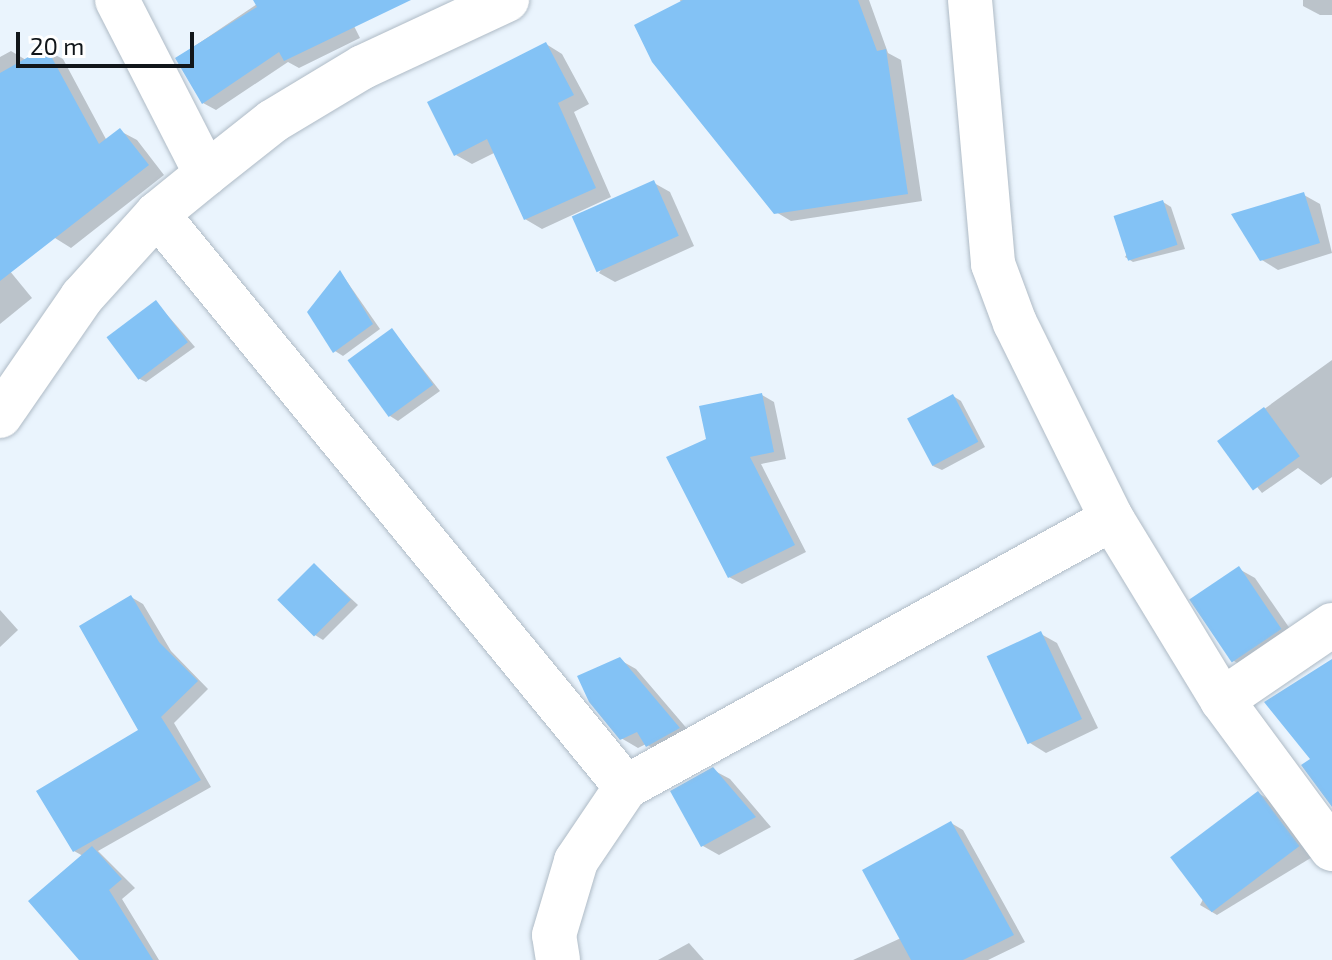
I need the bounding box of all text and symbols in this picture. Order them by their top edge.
scale bar [20,16,198,66]
text: 20 m [30,31,84,60]

